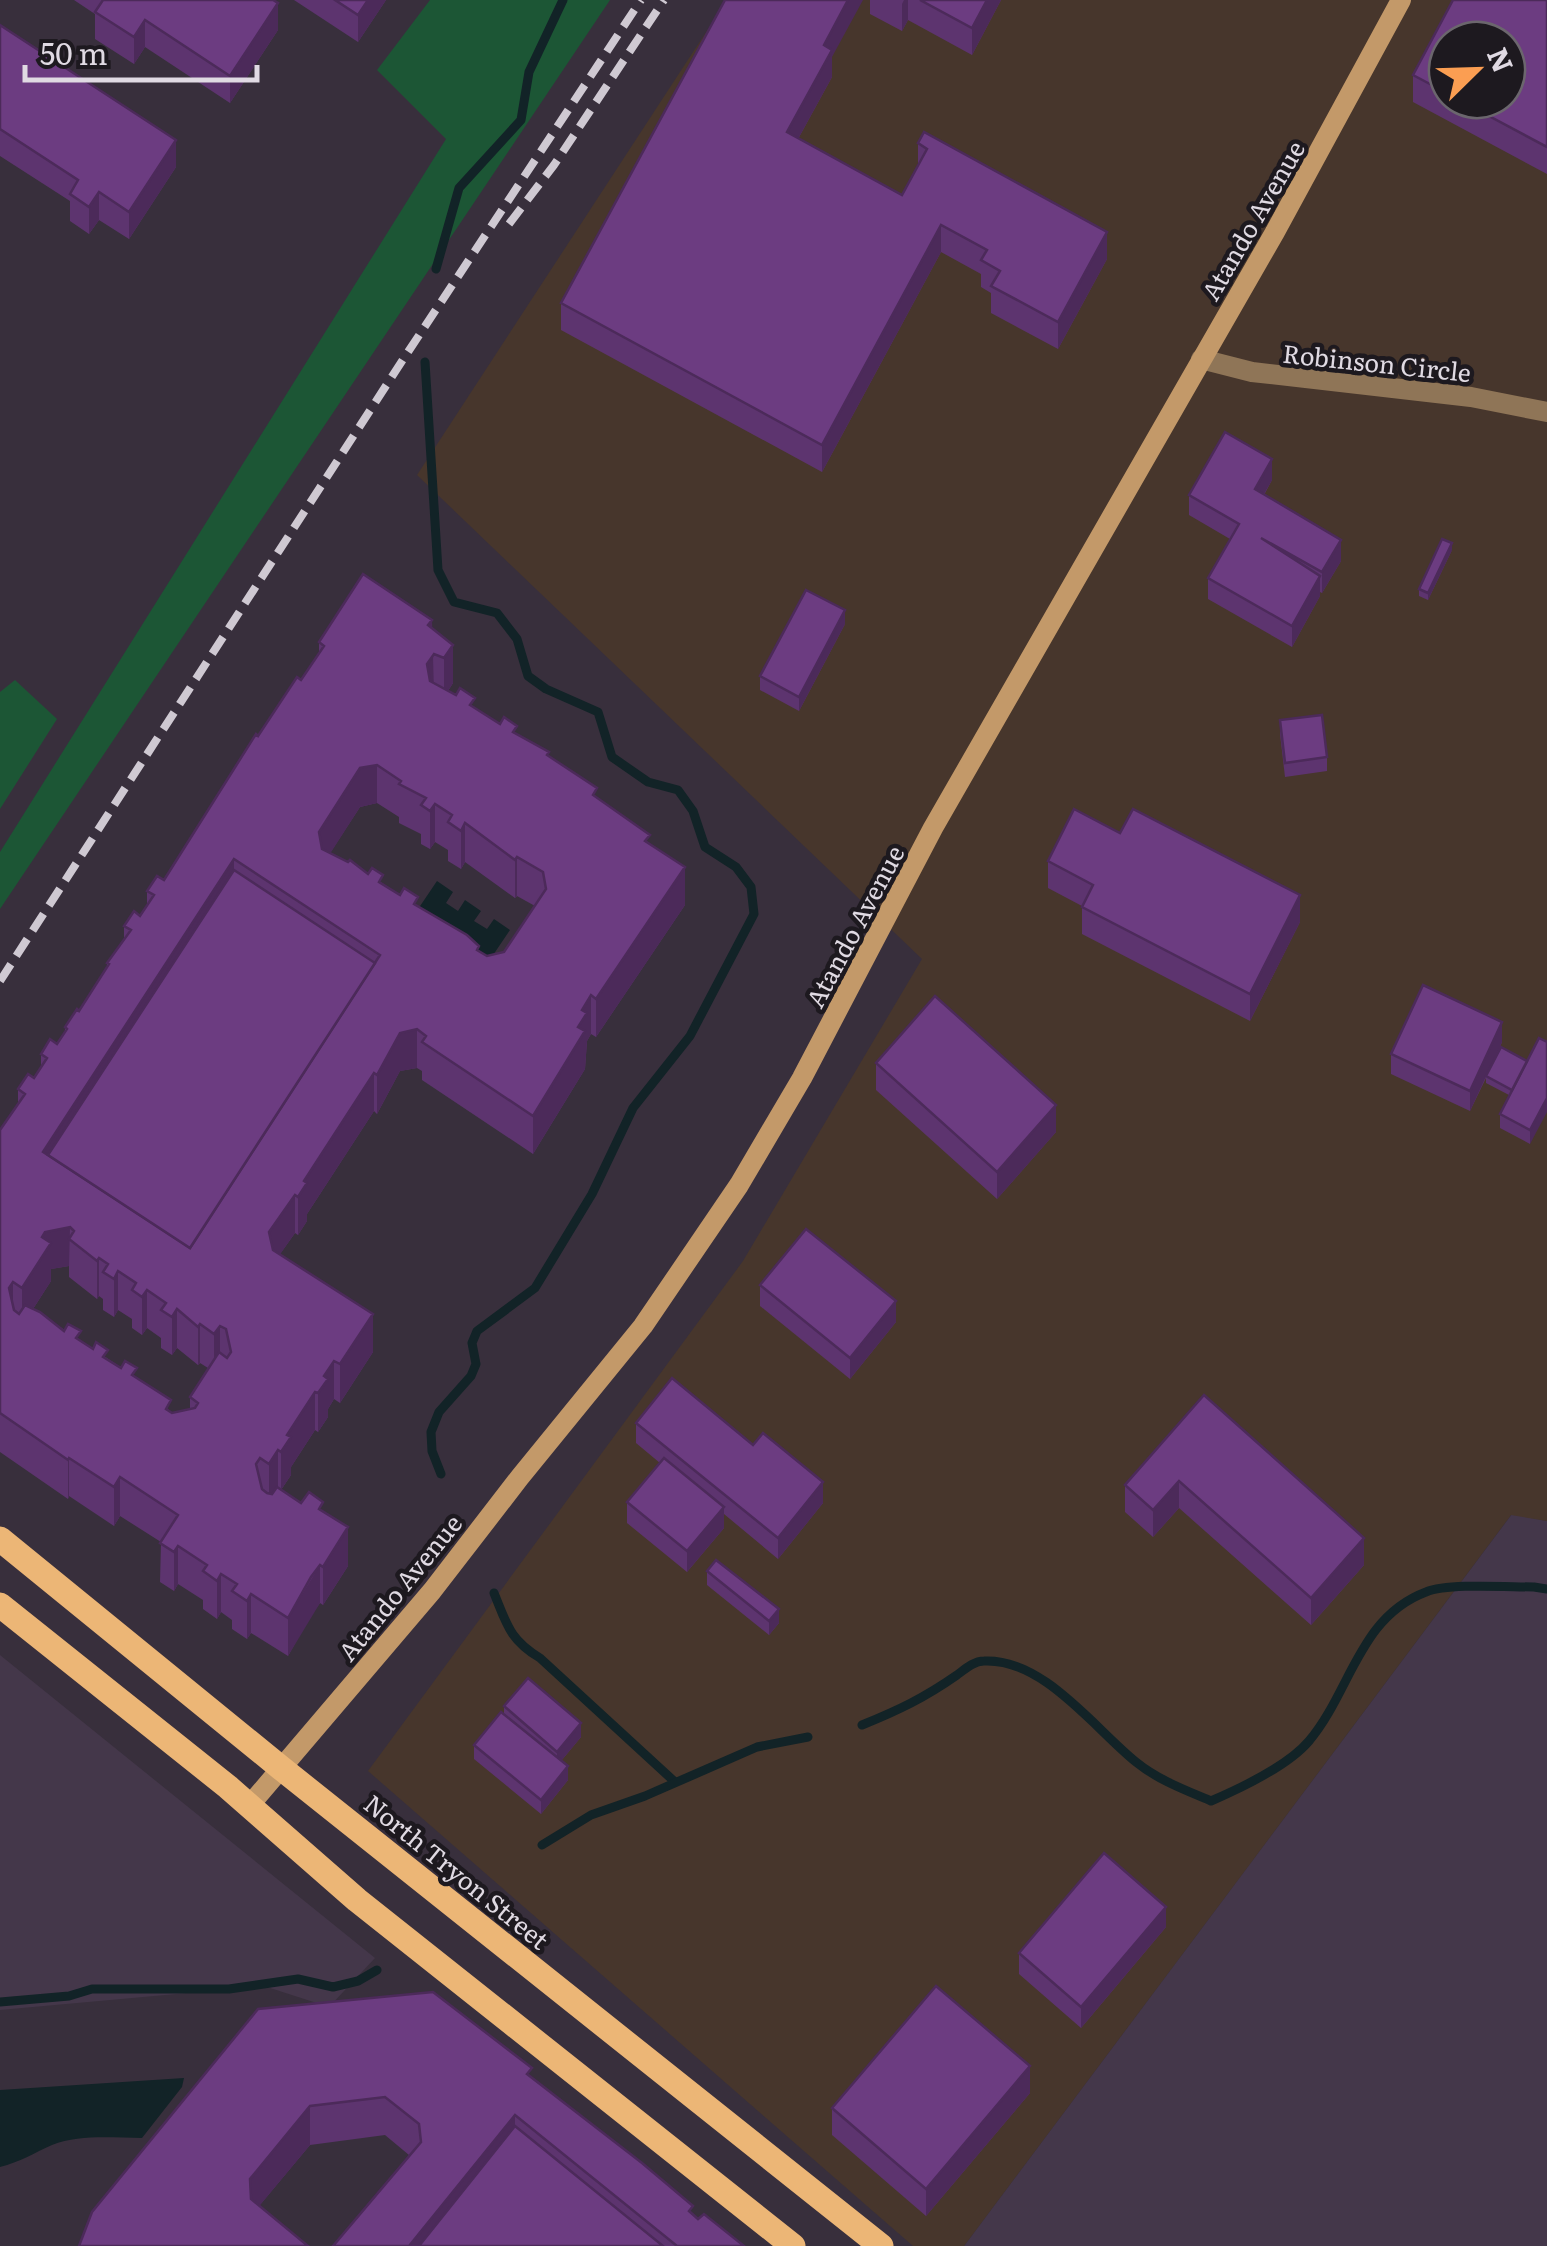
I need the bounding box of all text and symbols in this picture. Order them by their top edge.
scale bar [25,20,258,82]
north arrow [1427,20,1527,120]
text: 50 m [40,30,108,74]
text: N [1478,40,1526,78]
street label: Atando Avenue [1191,133,1313,307]
street label: Robinson Circle [1281,334,1473,390]
street label: Atando Avenue [796,838,912,1014]
street label: Atando Avenue [328,1506,470,1668]
street label: North Tryon Street [357,1785,557,1957]

